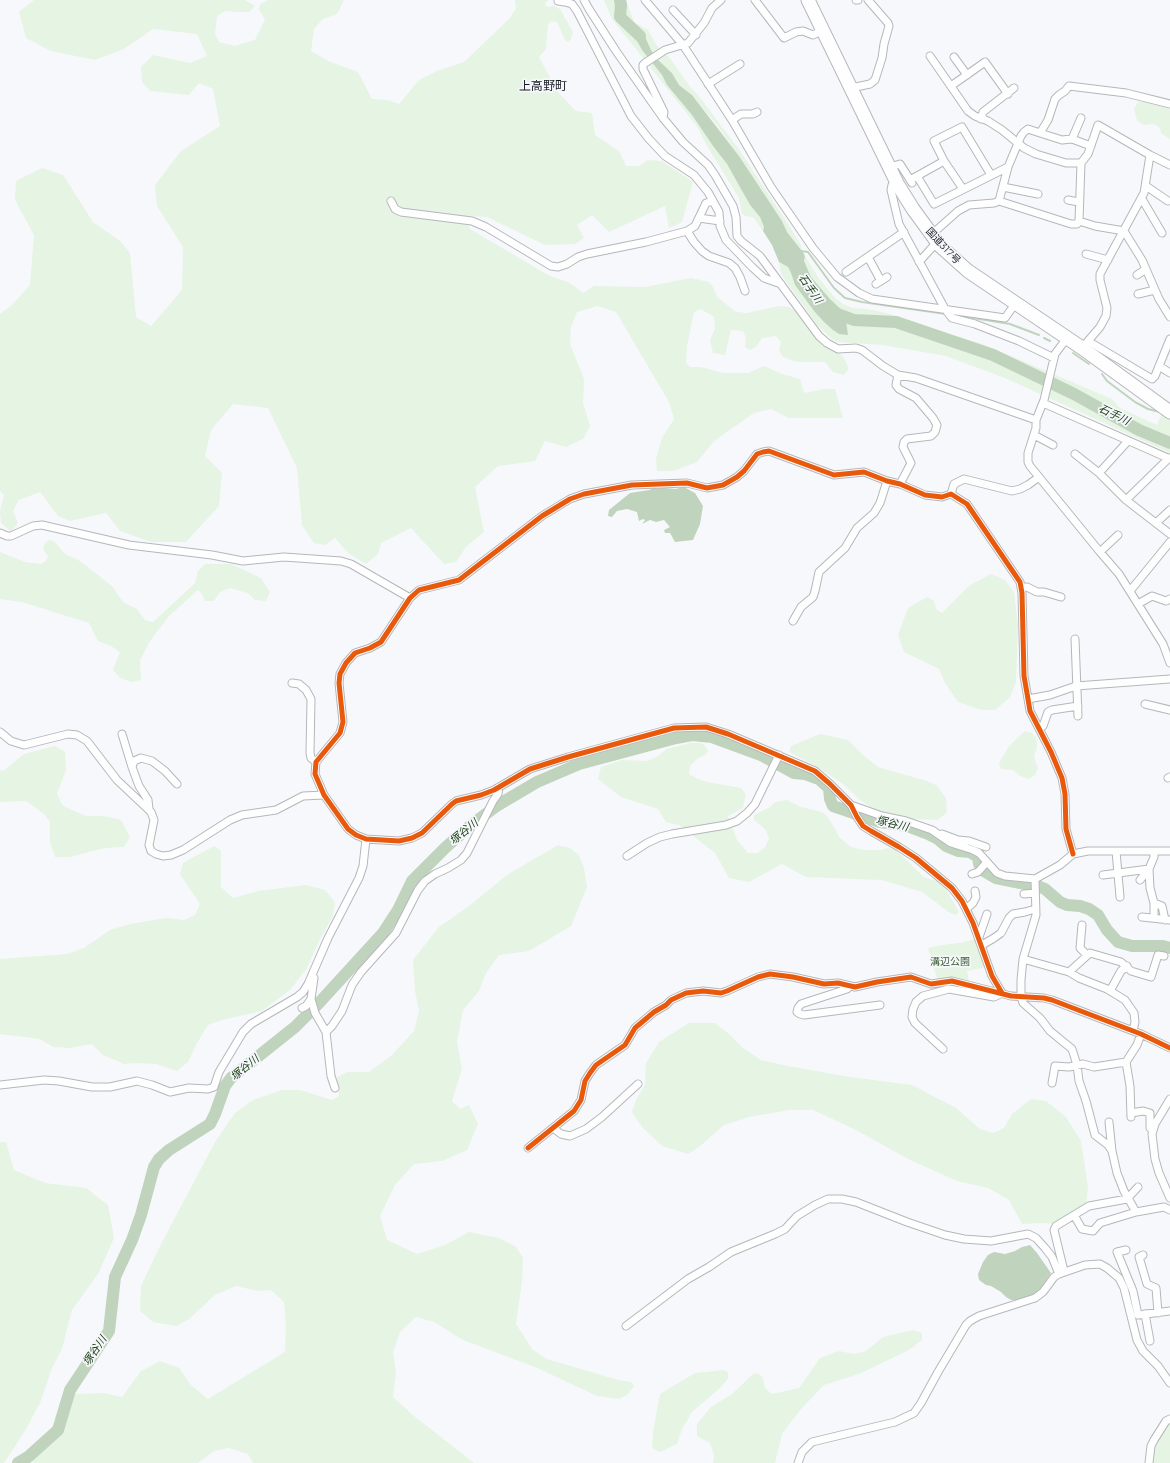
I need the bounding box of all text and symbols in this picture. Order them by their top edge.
district label: 上高野町 [519,79,567,93]
street label: 国道317号 [923,225,963,267]
water label: 石手川 [795,272,825,306]
water label: 石手川 [1096,402,1132,428]
water label: 塚谷川 [874,814,910,834]
water label: 塚谷川 [447,816,481,848]
park label: 溝辺公園 [930,956,970,968]
water label: 塚谷川 [228,1052,262,1084]
water label: 塚谷川 [80,1334,110,1368]

